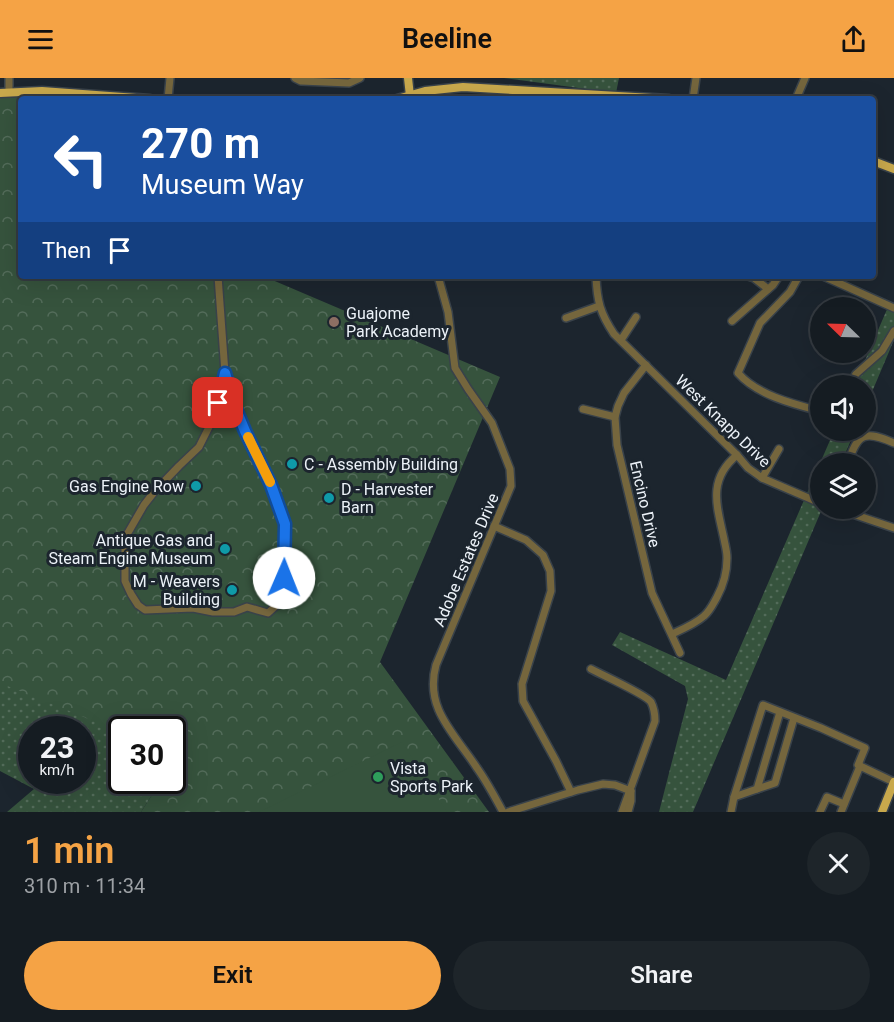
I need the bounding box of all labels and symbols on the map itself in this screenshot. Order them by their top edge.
north arrow [810,297,876,363]
place label: Guajome Park Academy [346,304,449,341]
marker: Guajome Park Academy [327,315,341,329]
street label: West Knapp Drive [671,371,775,471]
pin [192,377,243,428]
place label: C - Assembly Building [304,455,458,474]
marker: C - Assembly Building [285,457,299,471]
street label: Encino Drive [626,459,664,549]
place label: Gas Engine Row [69,477,184,496]
marker: Gas Engine Row [189,479,203,493]
place label: D - Harvester Barn [341,480,434,517]
street label: Adobe Estates Drive [429,490,503,630]
marker: D - Harvester Barn [322,491,336,505]
place label: Antique Gas and Steam Engine Museum [49,531,213,568]
marker: Antique Gas and Steam Engine Museum [218,542,232,556]
position arrow [252,546,316,610]
place label: M - Weavers Building [133,572,220,609]
marker: M - Weavers Building [225,583,239,597]
speed limit sign: 30 [108,716,186,794]
place label: Vista Sports Park [390,759,474,796]
marker: Vista Sports Park [371,770,385,784]

